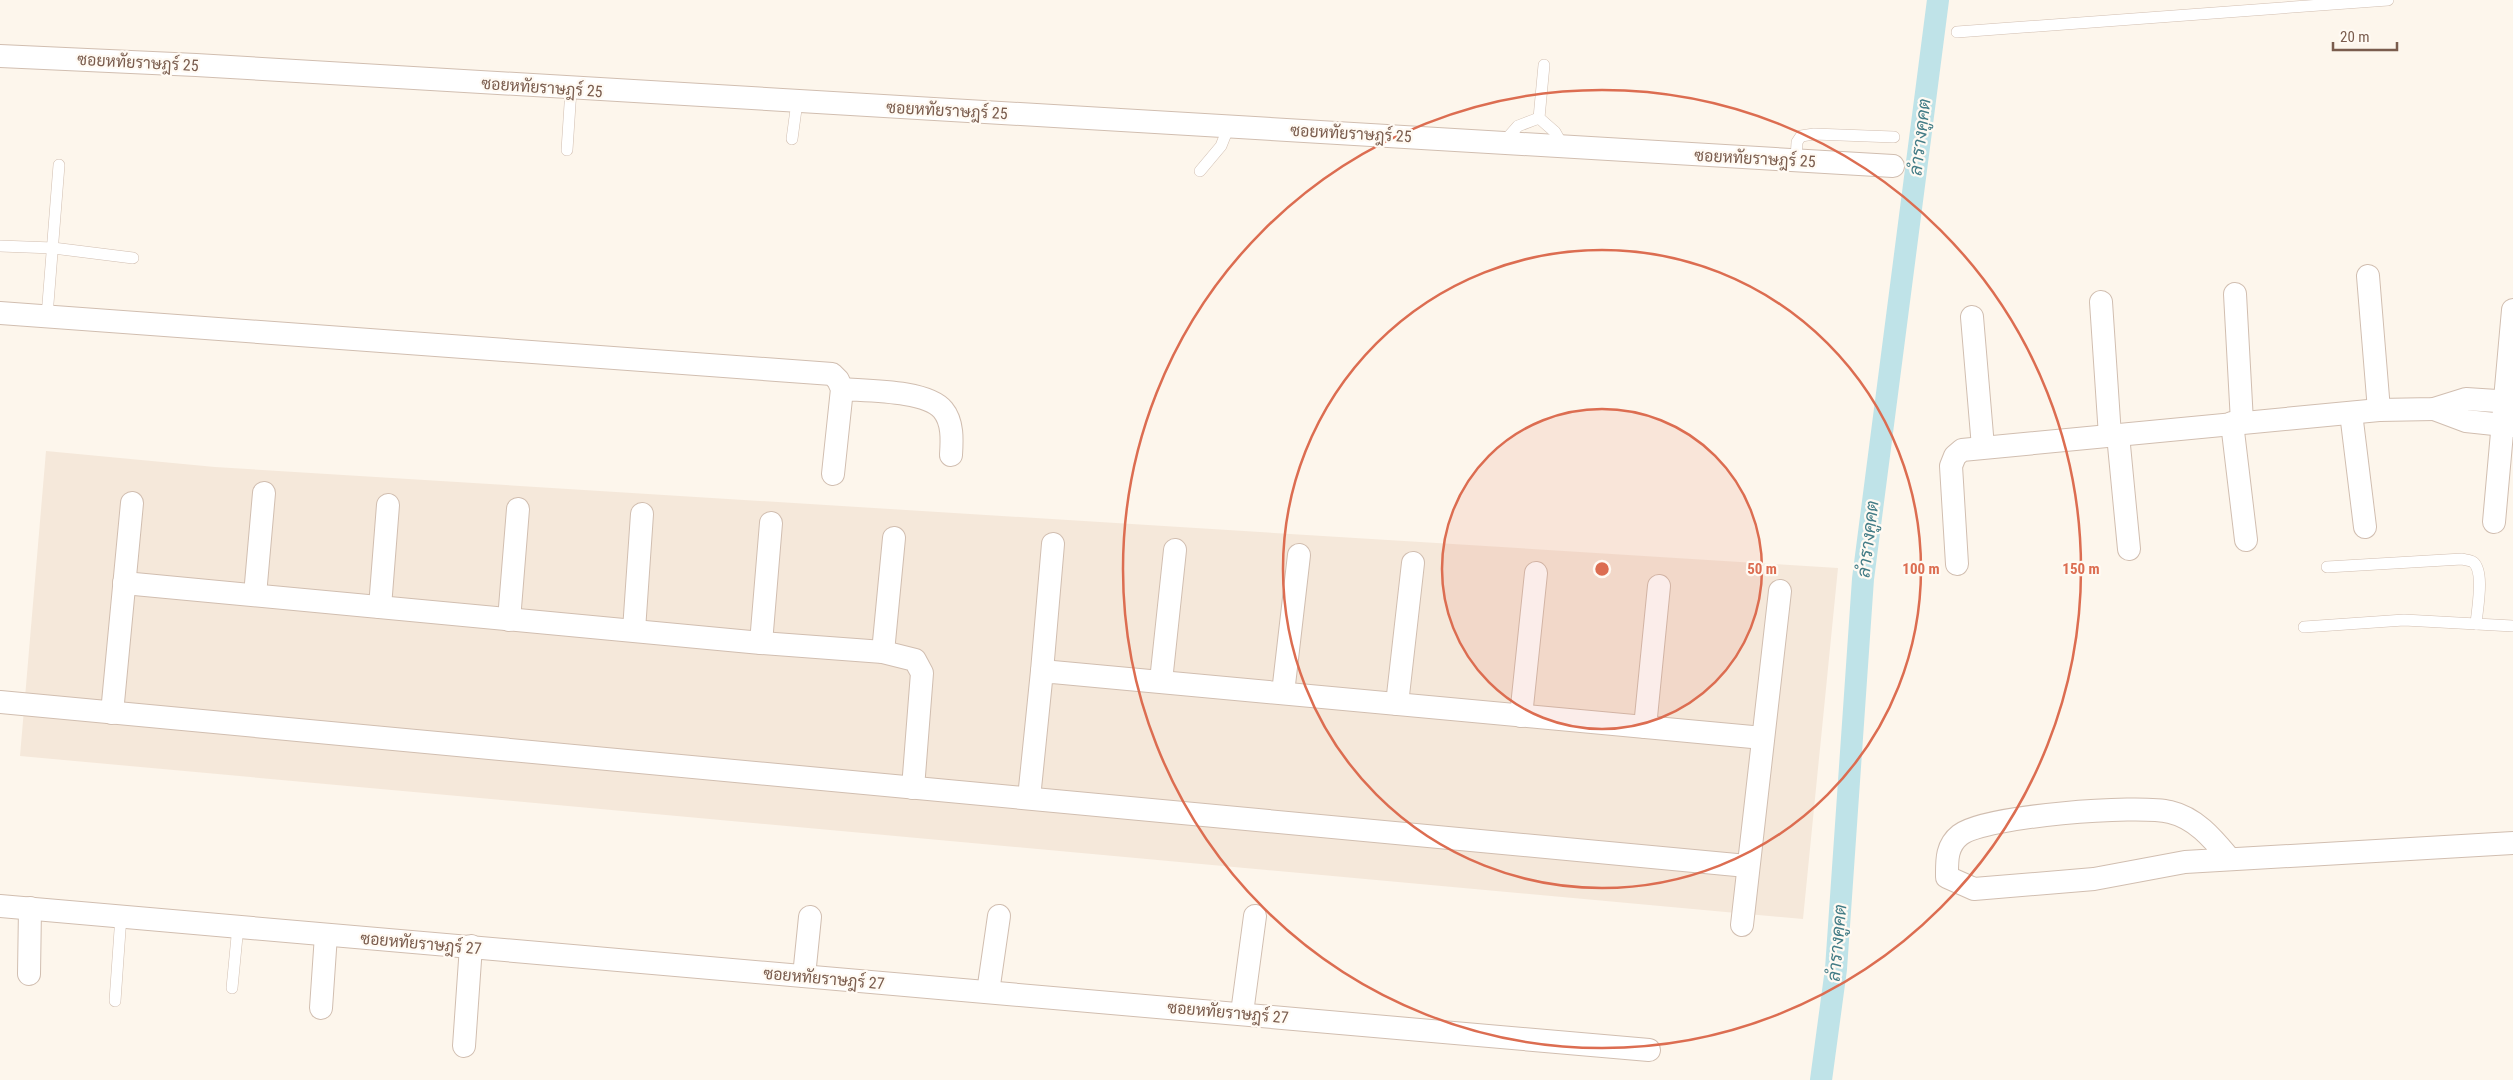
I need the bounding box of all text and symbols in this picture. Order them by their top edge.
scale bar [2333,20,2397,52]
text: 20 m [2340,28,2370,46]
street label: ซอยหทัยราษฎร์ 25 [77,47,199,76]
street label: ซอยหทัยราษฎร์ 25 [481,71,604,102]
street label: ซอยหทัยราษฎร์ 25 [886,95,1008,124]
water label: ลำรางคูคต [1904,97,1938,177]
street label: ซอยหทัยราษฎร์ 25 [1290,118,1412,147]
street label: ซอยหทัยราษฎร์ 25 [1694,143,1816,172]
water label: ลำรางคูคต [1852,499,1886,579]
centre of rings [1593,560,1611,578]
text: 50 m [1747,560,1777,578]
text: 100 m [1902,560,1940,578]
text: 150 m [2062,560,2100,578]
water label: ลำรางคูคต [1823,903,1853,983]
street label: ซอยหทัยราษฎร์ 27 [359,926,483,959]
street label: ซอยหทัยราษฎร์ 27 [762,961,886,994]
street label: ซอยหทัยราษฎร์ 27 [1166,995,1290,1028]

